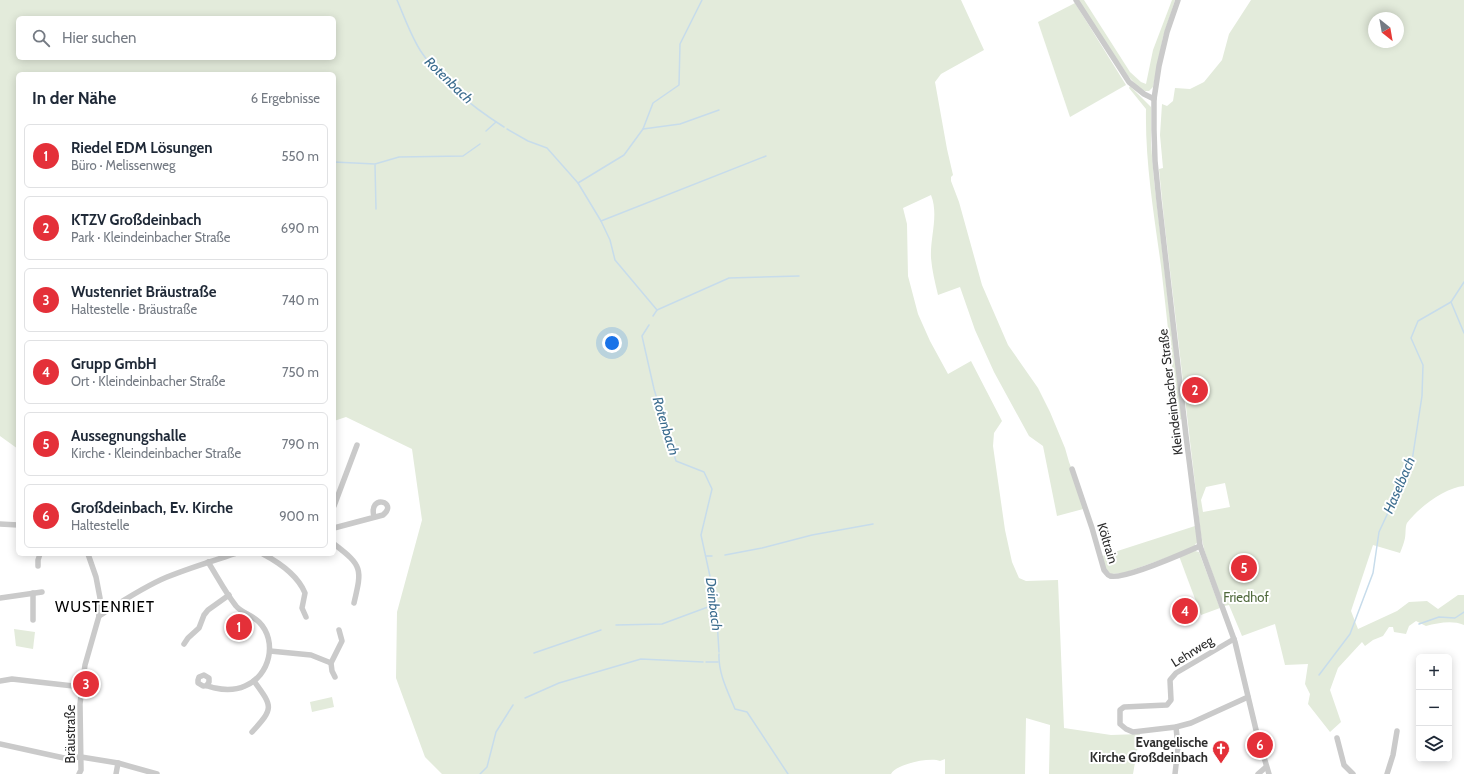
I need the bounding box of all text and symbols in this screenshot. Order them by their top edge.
north arrow [1368,12,1404,48]
search box [16,16,336,60]
icon: search [30,27,52,49]
text: Hier suchen [62,29,137,47]
water label: Rotenbach [421,53,477,107]
text: In der Nähe [32,88,116,108]
text: 6 Ergebnisse [251,90,320,106]
text: Riedel EDM Lösungen [71,139,213,157]
text: 1 [44,148,48,164]
text: 550 m [282,148,319,164]
text: Büro · Melissenweg [71,157,176,173]
text: KTZV Großdeinbach [71,211,201,229]
text: 2 [43,220,49,236]
text: 690 m [281,220,319,236]
text: Park · Kleindeinbacher Straße [71,229,231,245]
text: Wustenriet Bräustraße [71,283,216,301]
text: 3 [42,292,50,308]
text: 740 m [282,292,319,308]
text: Haltestelle · Bräustraße [71,301,197,317]
street label: Kleindeinbacher Straße [1154,328,1186,456]
your location [602,333,622,353]
text: Grupp GmbH [71,355,157,373]
text: 4 [42,364,50,380]
text: 750 m [282,364,319,380]
text: Ort · Kleindeinbacher Straße [71,373,226,389]
pin: 2 [1182,375,1208,405]
water label: Rotenbach [649,395,683,457]
text: Aussegnungshalle [71,427,186,445]
text: 5 [43,436,49,452]
text: 790 m [282,436,319,452]
text: Kirche · Kleindeinbacher Straße [71,445,241,461]
water label: Haselbach [1379,454,1419,516]
text: Großdeinbach, Ev. Kirche [71,499,233,517]
text: 6 [42,508,50,524]
text: 900 m [279,508,319,524]
text: Haltestelle [71,517,129,533]
street label: Költrain [1094,521,1122,565]
pin: 5 [1231,553,1257,583]
water label: Deinbach [702,576,726,632]
park label: Friedhof [1223,589,1269,605]
pin: 4 [1172,596,1198,626]
district label: WUSTENRIET [55,598,155,616]
pin: 1 [226,612,252,642]
street label: Lehrweg [1168,632,1216,670]
map controls [1416,654,1452,762]
button: + [1416,654,1452,690]
pin: 3 [73,669,99,699]
button: − [1416,690,1452,726]
street label: Bräustraße [62,704,78,763]
button: layers [1416,726,1452,762]
pin: 6 [1247,730,1273,760]
place label: Evangelische Kirche Großdeinbach [1090,734,1208,765]
church icon: Evangelische Kirche Großdeinbach [1211,739,1231,764]

